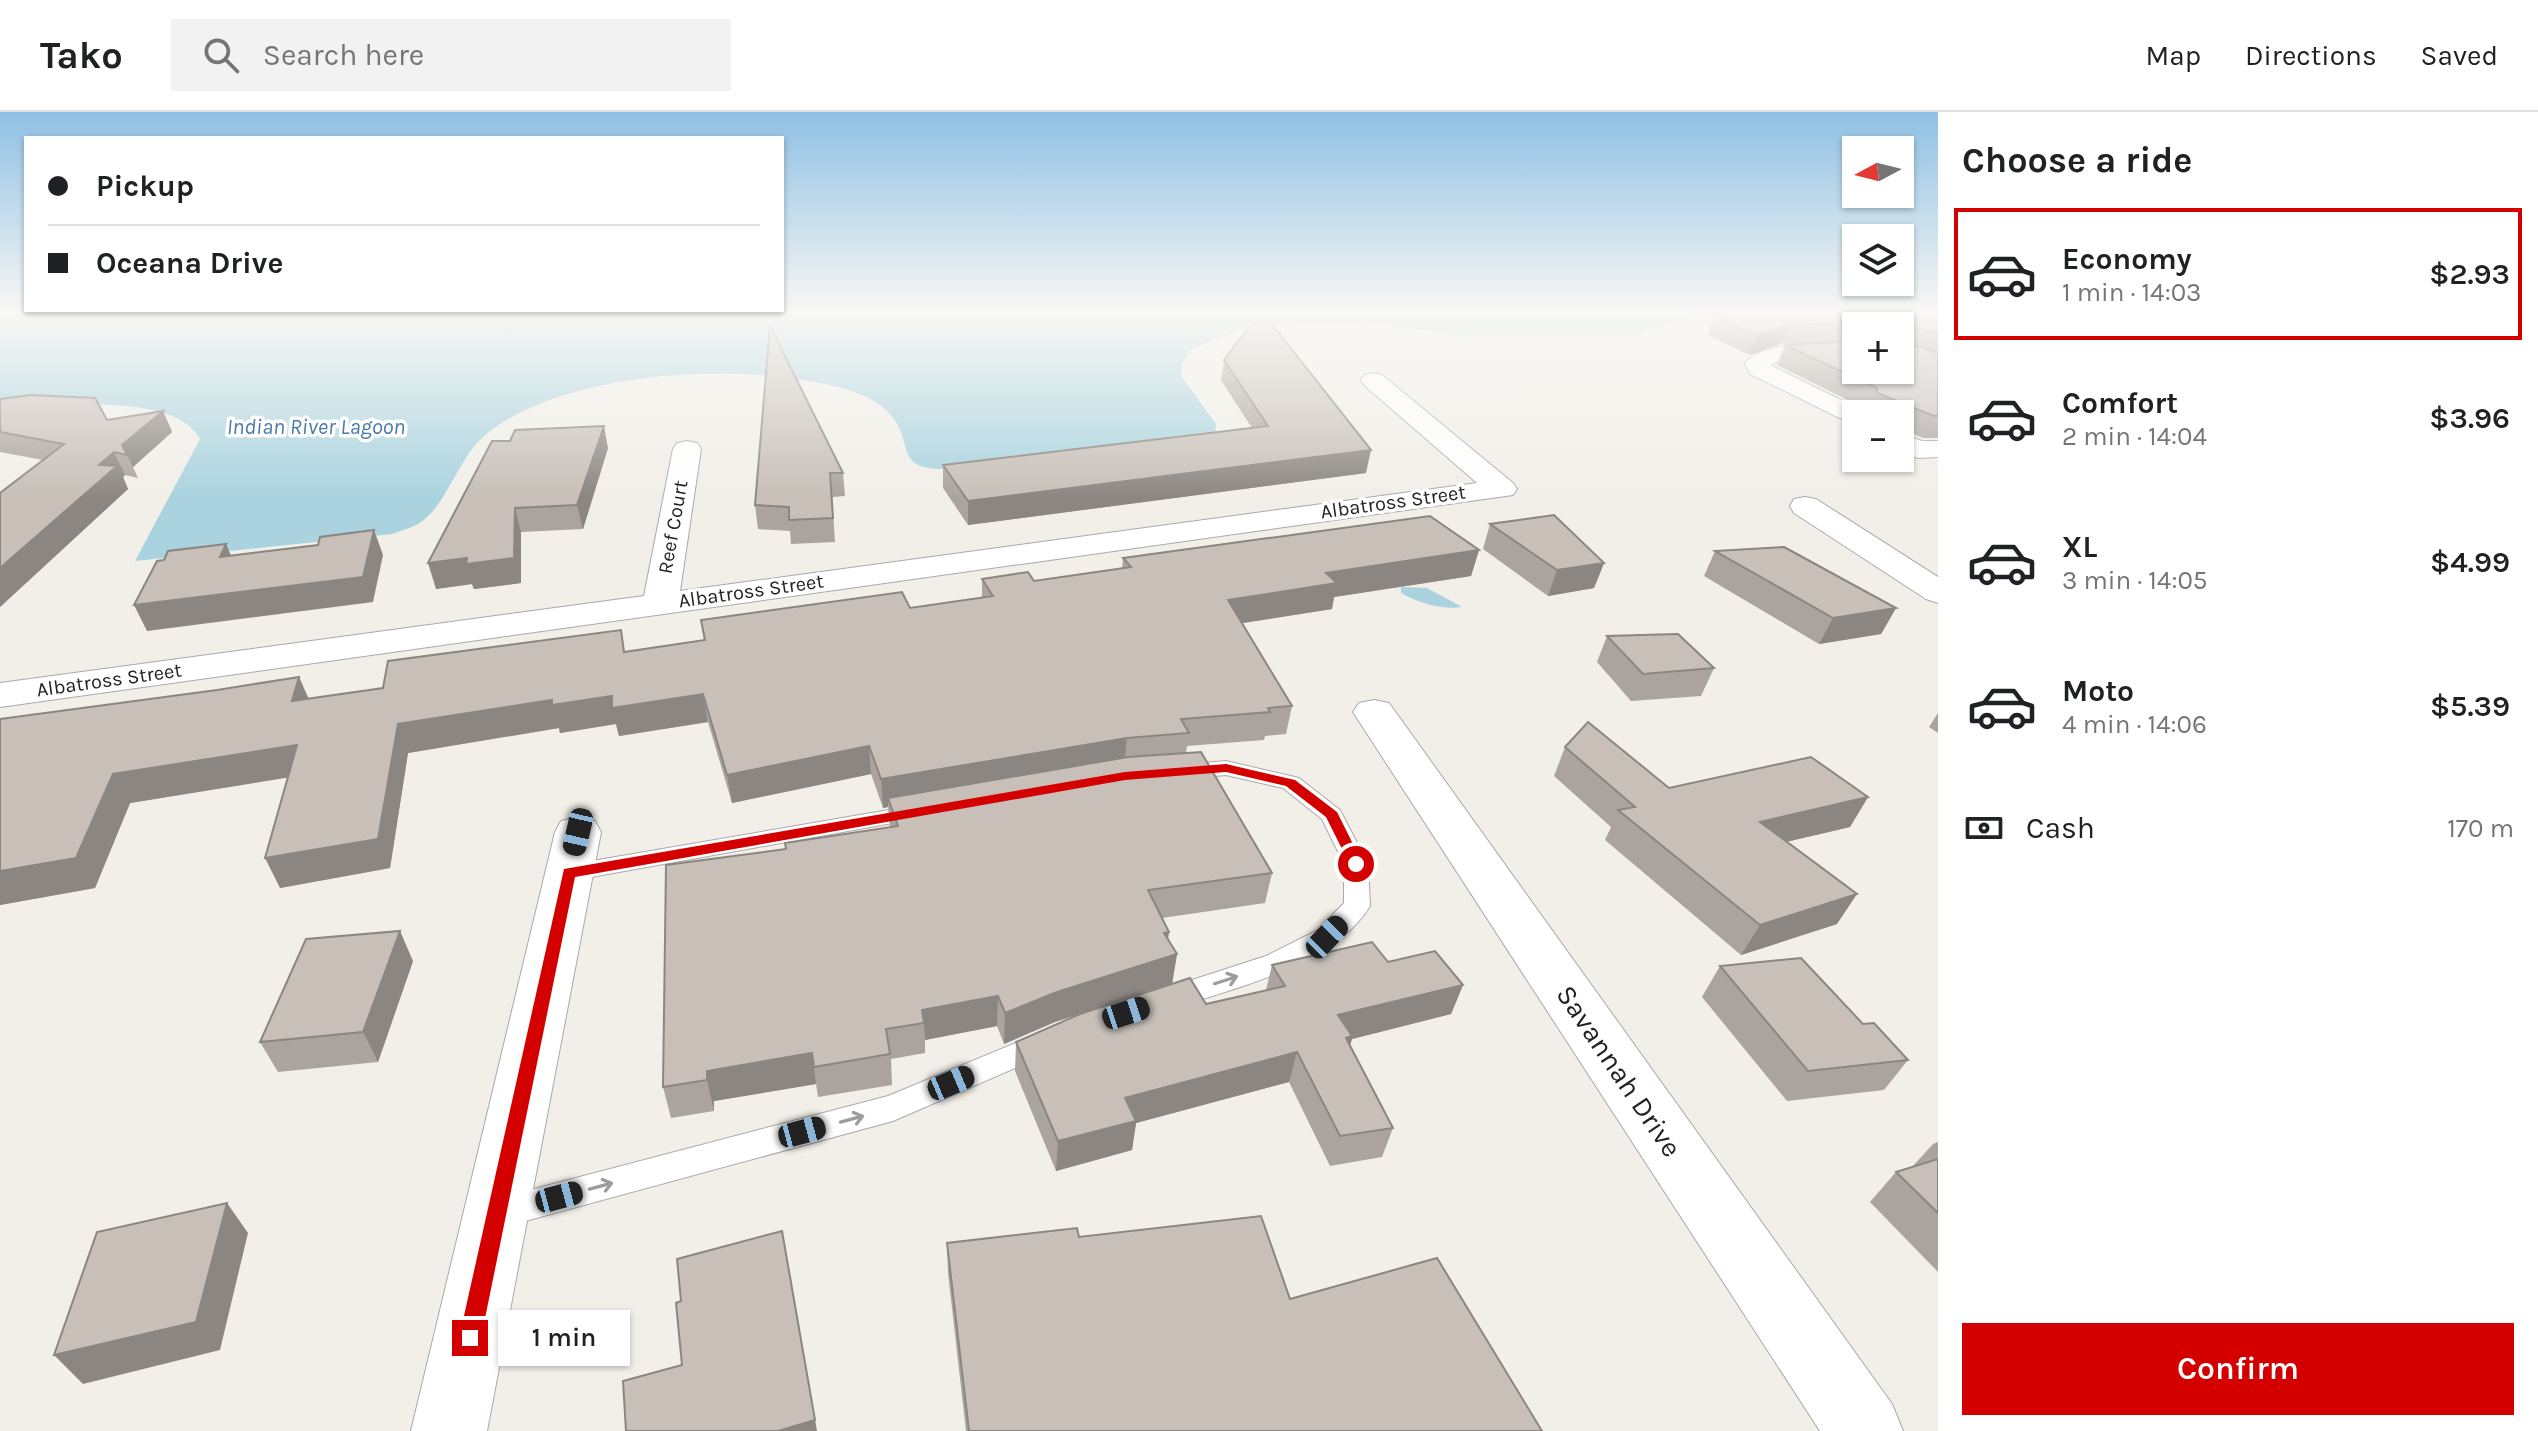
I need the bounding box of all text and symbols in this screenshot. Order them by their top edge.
search box [171,19,731,91]
text: Tako [40,33,123,78]
icon: search [199,33,243,77]
text: Search here [263,37,424,73]
text: Map [2146,39,2201,72]
text: Directions [2245,39,2377,72]
text: Saved [2421,39,2498,72]
north arrow [1842,136,1914,208]
map controls [1842,136,1914,472]
text: Choose a ride [1962,139,2192,181]
text: Pickup [96,168,194,204]
button: layers [1842,224,1914,296]
icon: car [1966,238,2038,310]
text: Economy [2062,241,2192,277]
text: Oceana Drive [96,245,283,281]
text: $2.93 [2429,256,2510,292]
text: 1 min · 14:03 [2062,277,2201,308]
button: + [1842,312,1914,384]
icon: car [1966,382,2038,454]
text: Comfort [2062,385,2178,421]
button: − [1842,400,1914,472]
text: $3.96 [2429,400,2510,436]
water label: Indian River Lagoon [227,414,405,440]
text: 2 min · 14:04 [2062,421,2207,452]
street label: Reef Court [653,478,693,576]
street label: Albatross Street [1319,480,1468,524]
icon: car [1966,526,2038,598]
text: XL [2062,529,2097,565]
text: $4.99 [2430,544,2510,580]
text: 3 min · 14:05 [2062,565,2208,596]
street label: Albatross Street [677,569,826,613]
street label: Albatross Street [35,658,184,702]
icon: car [1966,670,2038,742]
text: Moto [2062,673,2134,709]
text: $5.39 [2430,688,2510,724]
text: 4 min · 14:06 [2062,709,2207,740]
car [561,806,595,858]
icon: cash [1962,806,2006,850]
text: Cash [2026,810,2095,846]
text: 170 m [2447,813,2514,844]
route start [1338,846,1374,882]
car [1302,911,1352,963]
one-way arrow [1213,971,1238,986]
street label: Savannah Drive [1549,979,1689,1163]
car [1099,994,1153,1032]
car [924,1063,978,1103]
one-way arrow [838,1111,864,1126]
car [776,1114,828,1150]
one-way arrow [587,1177,613,1192]
car [533,1179,585,1215]
callout: 1 min [498,1310,630,1366]
route end [452,1320,488,1356]
text: 1 min [532,1322,596,1353]
button: Confirm [1962,1323,2514,1415]

